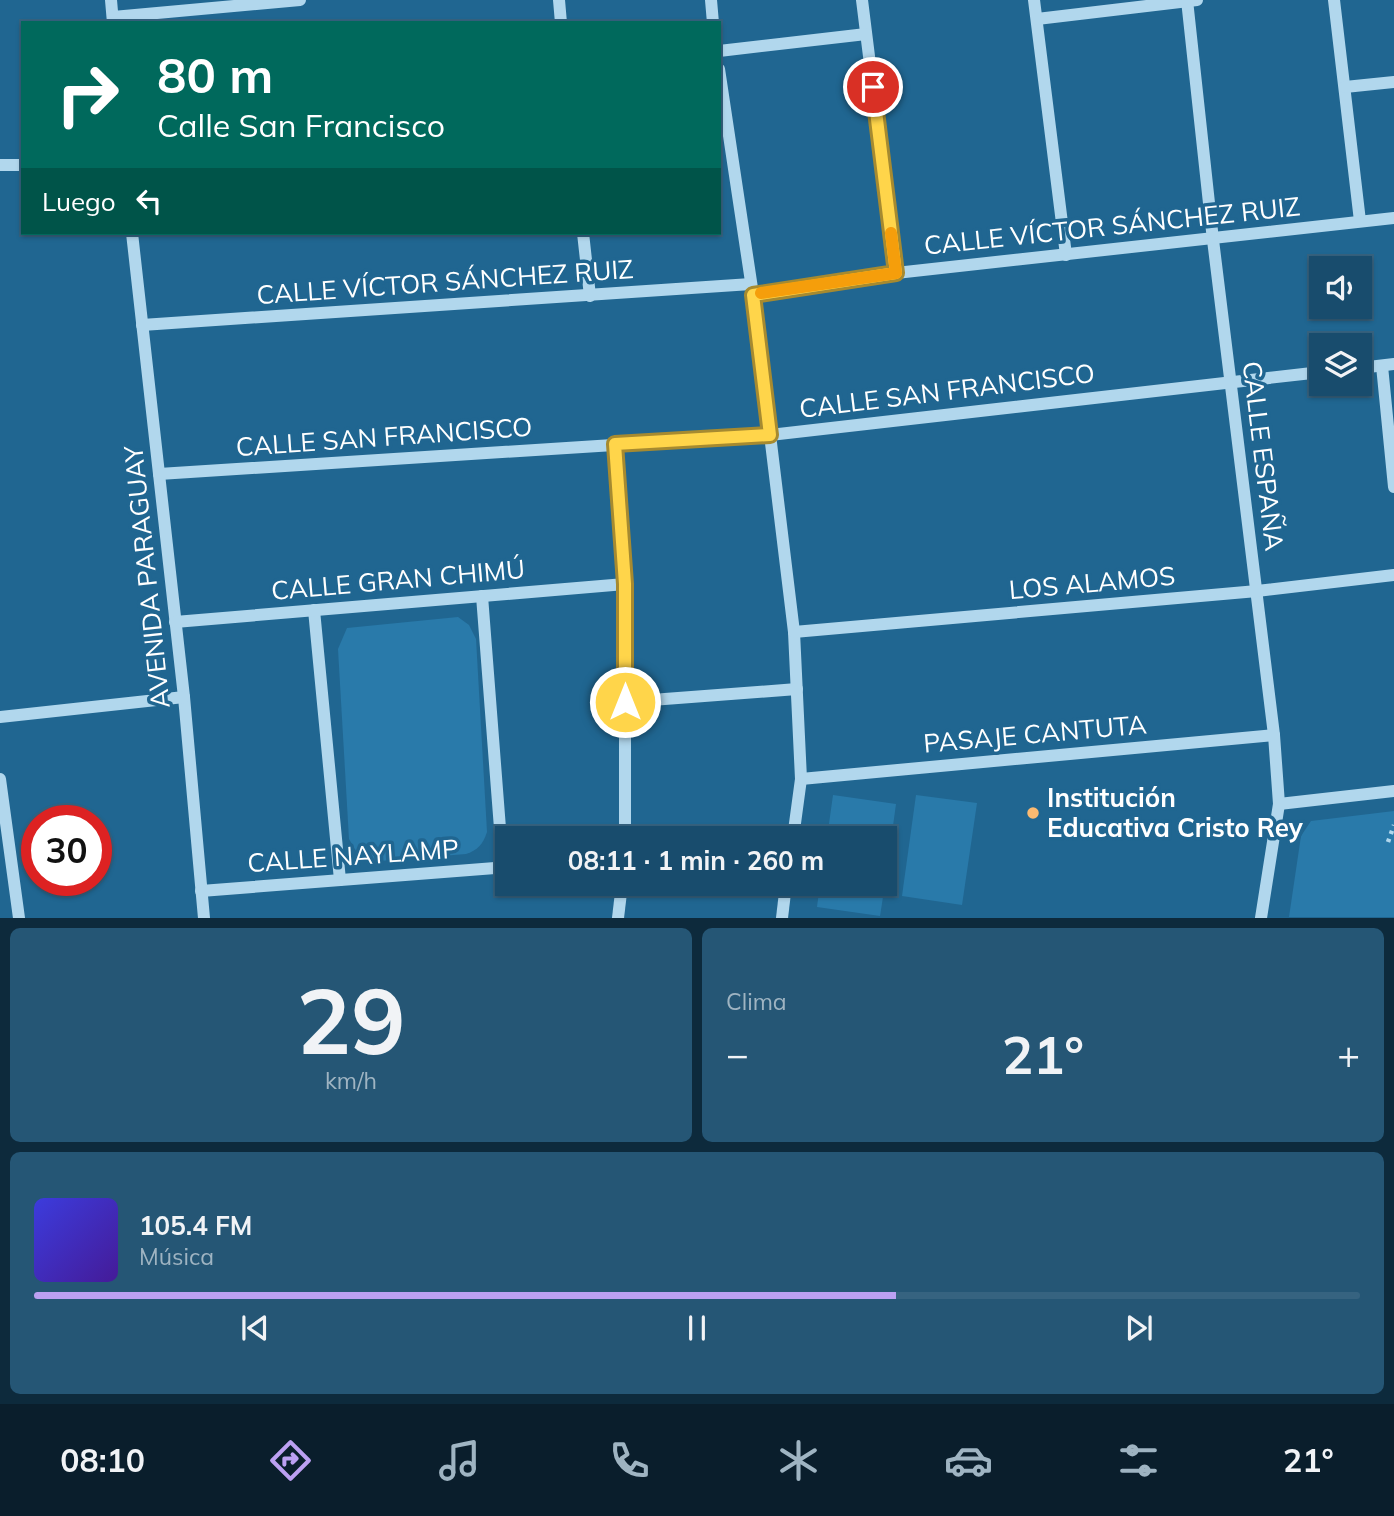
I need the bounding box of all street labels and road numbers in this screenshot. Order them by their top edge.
street label: CALLE VÍCTOR SÁNCHEZ RUIZ [922,189,1302,262]
street label: CALLE VÍCTOR SÁNCHEZ RUIZ [255,252,635,311]
street label: CALLE SAN FRANCISCO [797,356,1096,425]
street label: CALLE ESPAÑA [1235,359,1291,553]
street label: CALLE SAN FRANCISCO [235,410,533,463]
street label: AVENIDA PARAGUAY [116,443,177,710]
street label: CALLE GRAN CHIMÚ [270,552,526,607]
street label: LOS ALAMOS [1007,559,1176,606]
street label: PASAJE CANTUTA [922,707,1148,760]
street label: CALLE NAYLAMP [246,832,460,879]

